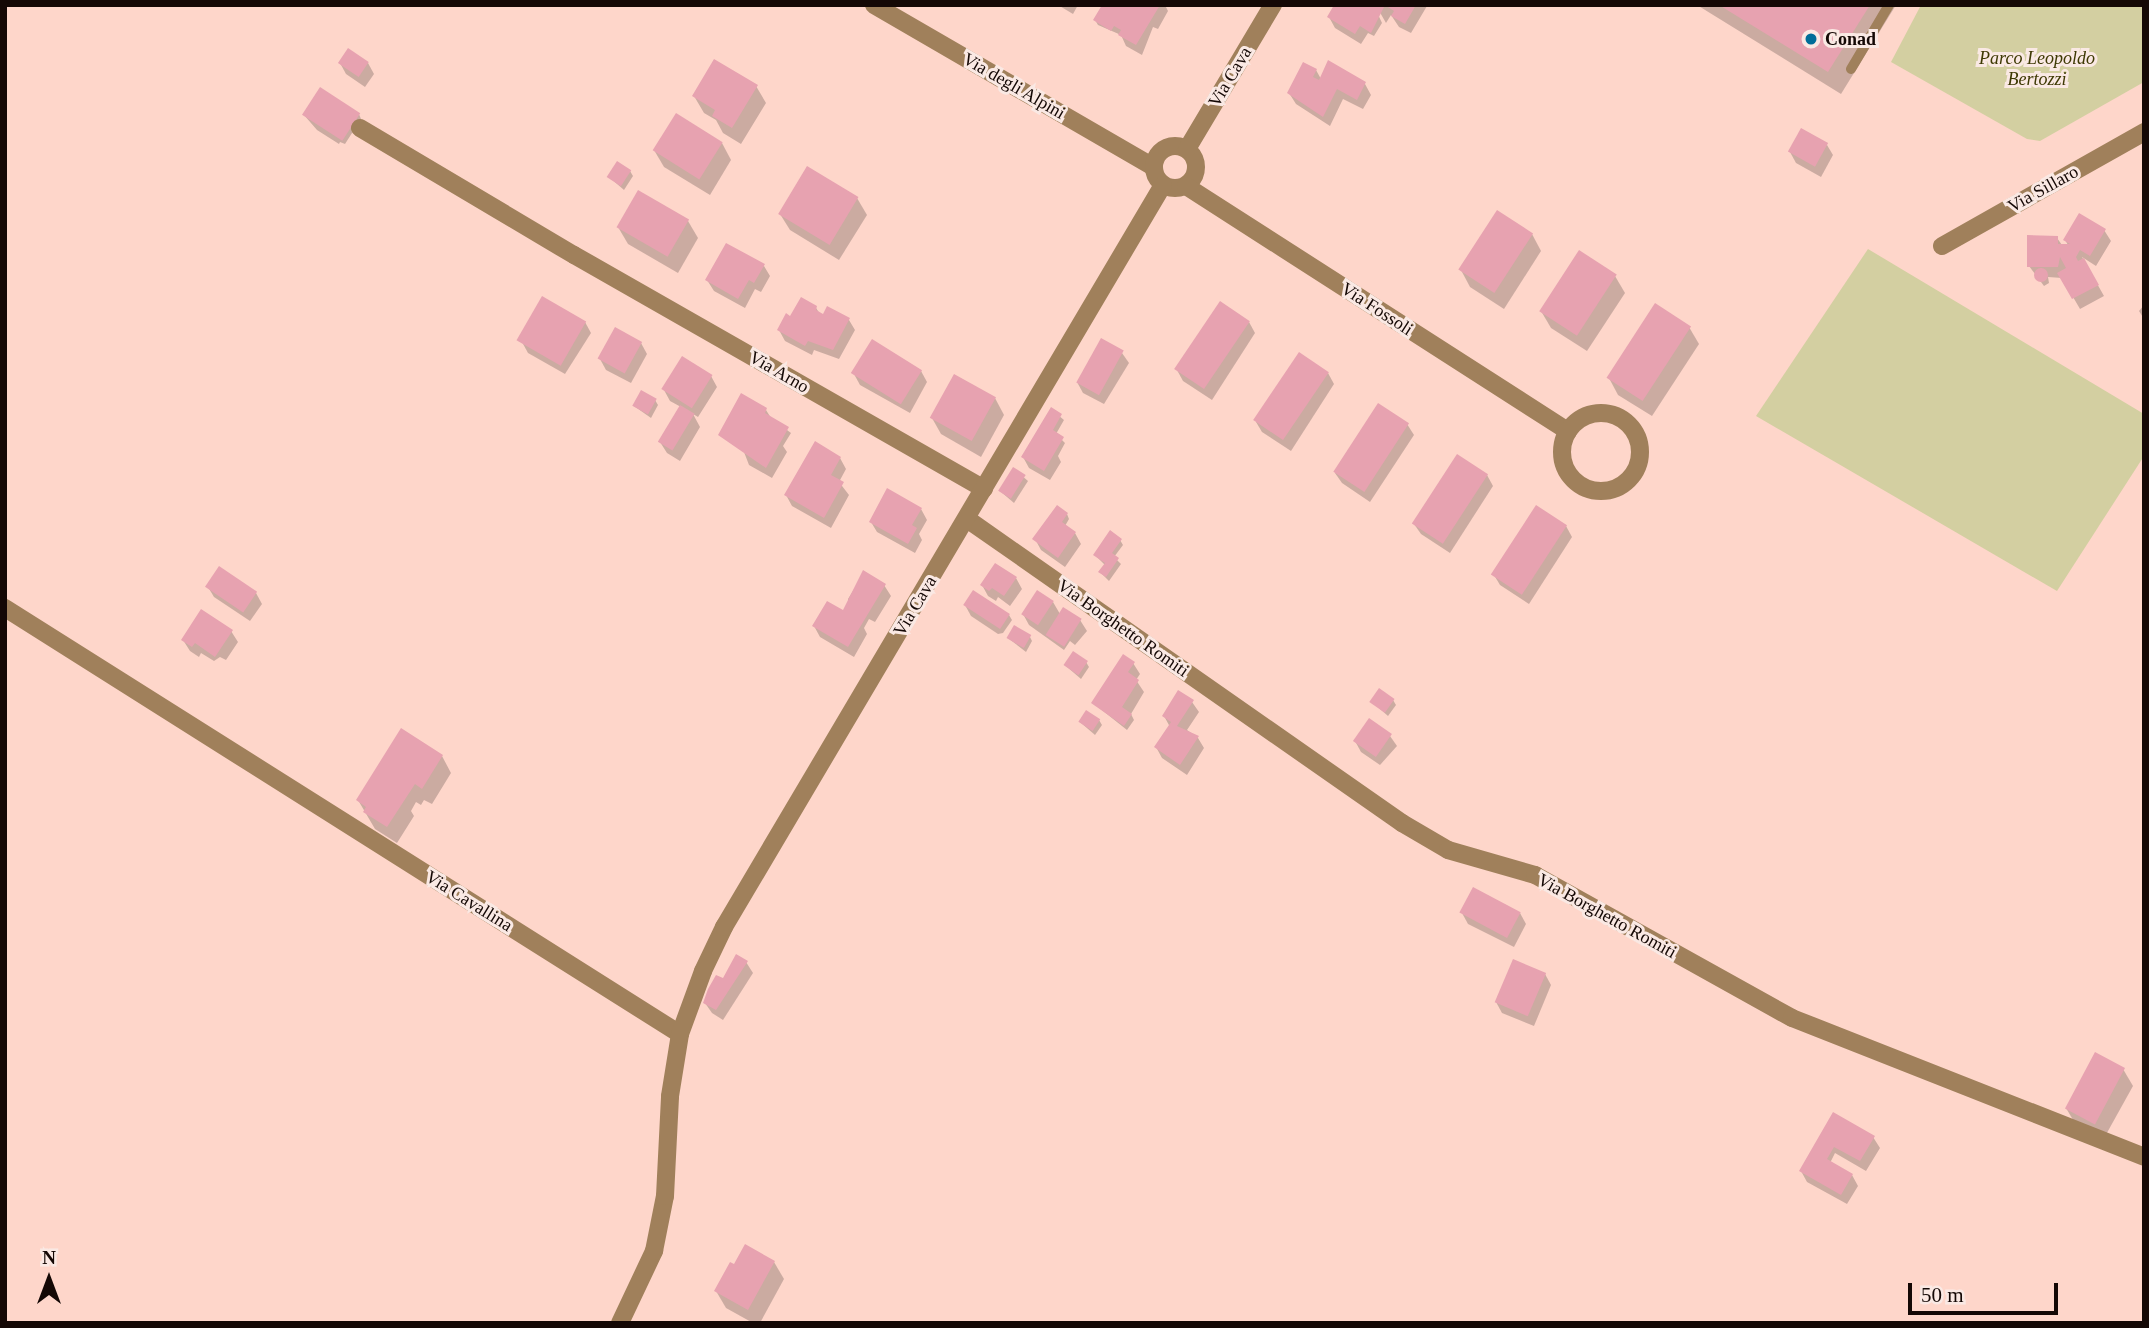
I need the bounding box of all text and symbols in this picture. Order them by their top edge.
place label: Conad [1825,28,1876,50]
marker: Conad [1803,31,1819,47]
street label: Via Cava [1204,43,1256,111]
street label: Via degli Alpini [958,48,1070,124]
park label: Parco Leopoldo Bertozzi [1979,48,2095,90]
street label: Via Sillaro [2004,161,2082,217]
street label: Via Fossoli [1337,278,1417,340]
street label: Via Arno [745,346,813,398]
street label: Via Cava [889,572,941,640]
street label: Via Borghetto Romiti [1053,575,1193,681]
street label: Via Cavallina [422,866,516,936]
street label: Via Borghetto Romiti [1534,869,1680,963]
north arrow [14,1244,84,1314]
text: N [42,1247,56,1268]
scale bar [1911,1268,2062,1312]
text: 50 m [1921,1283,1964,1307]

